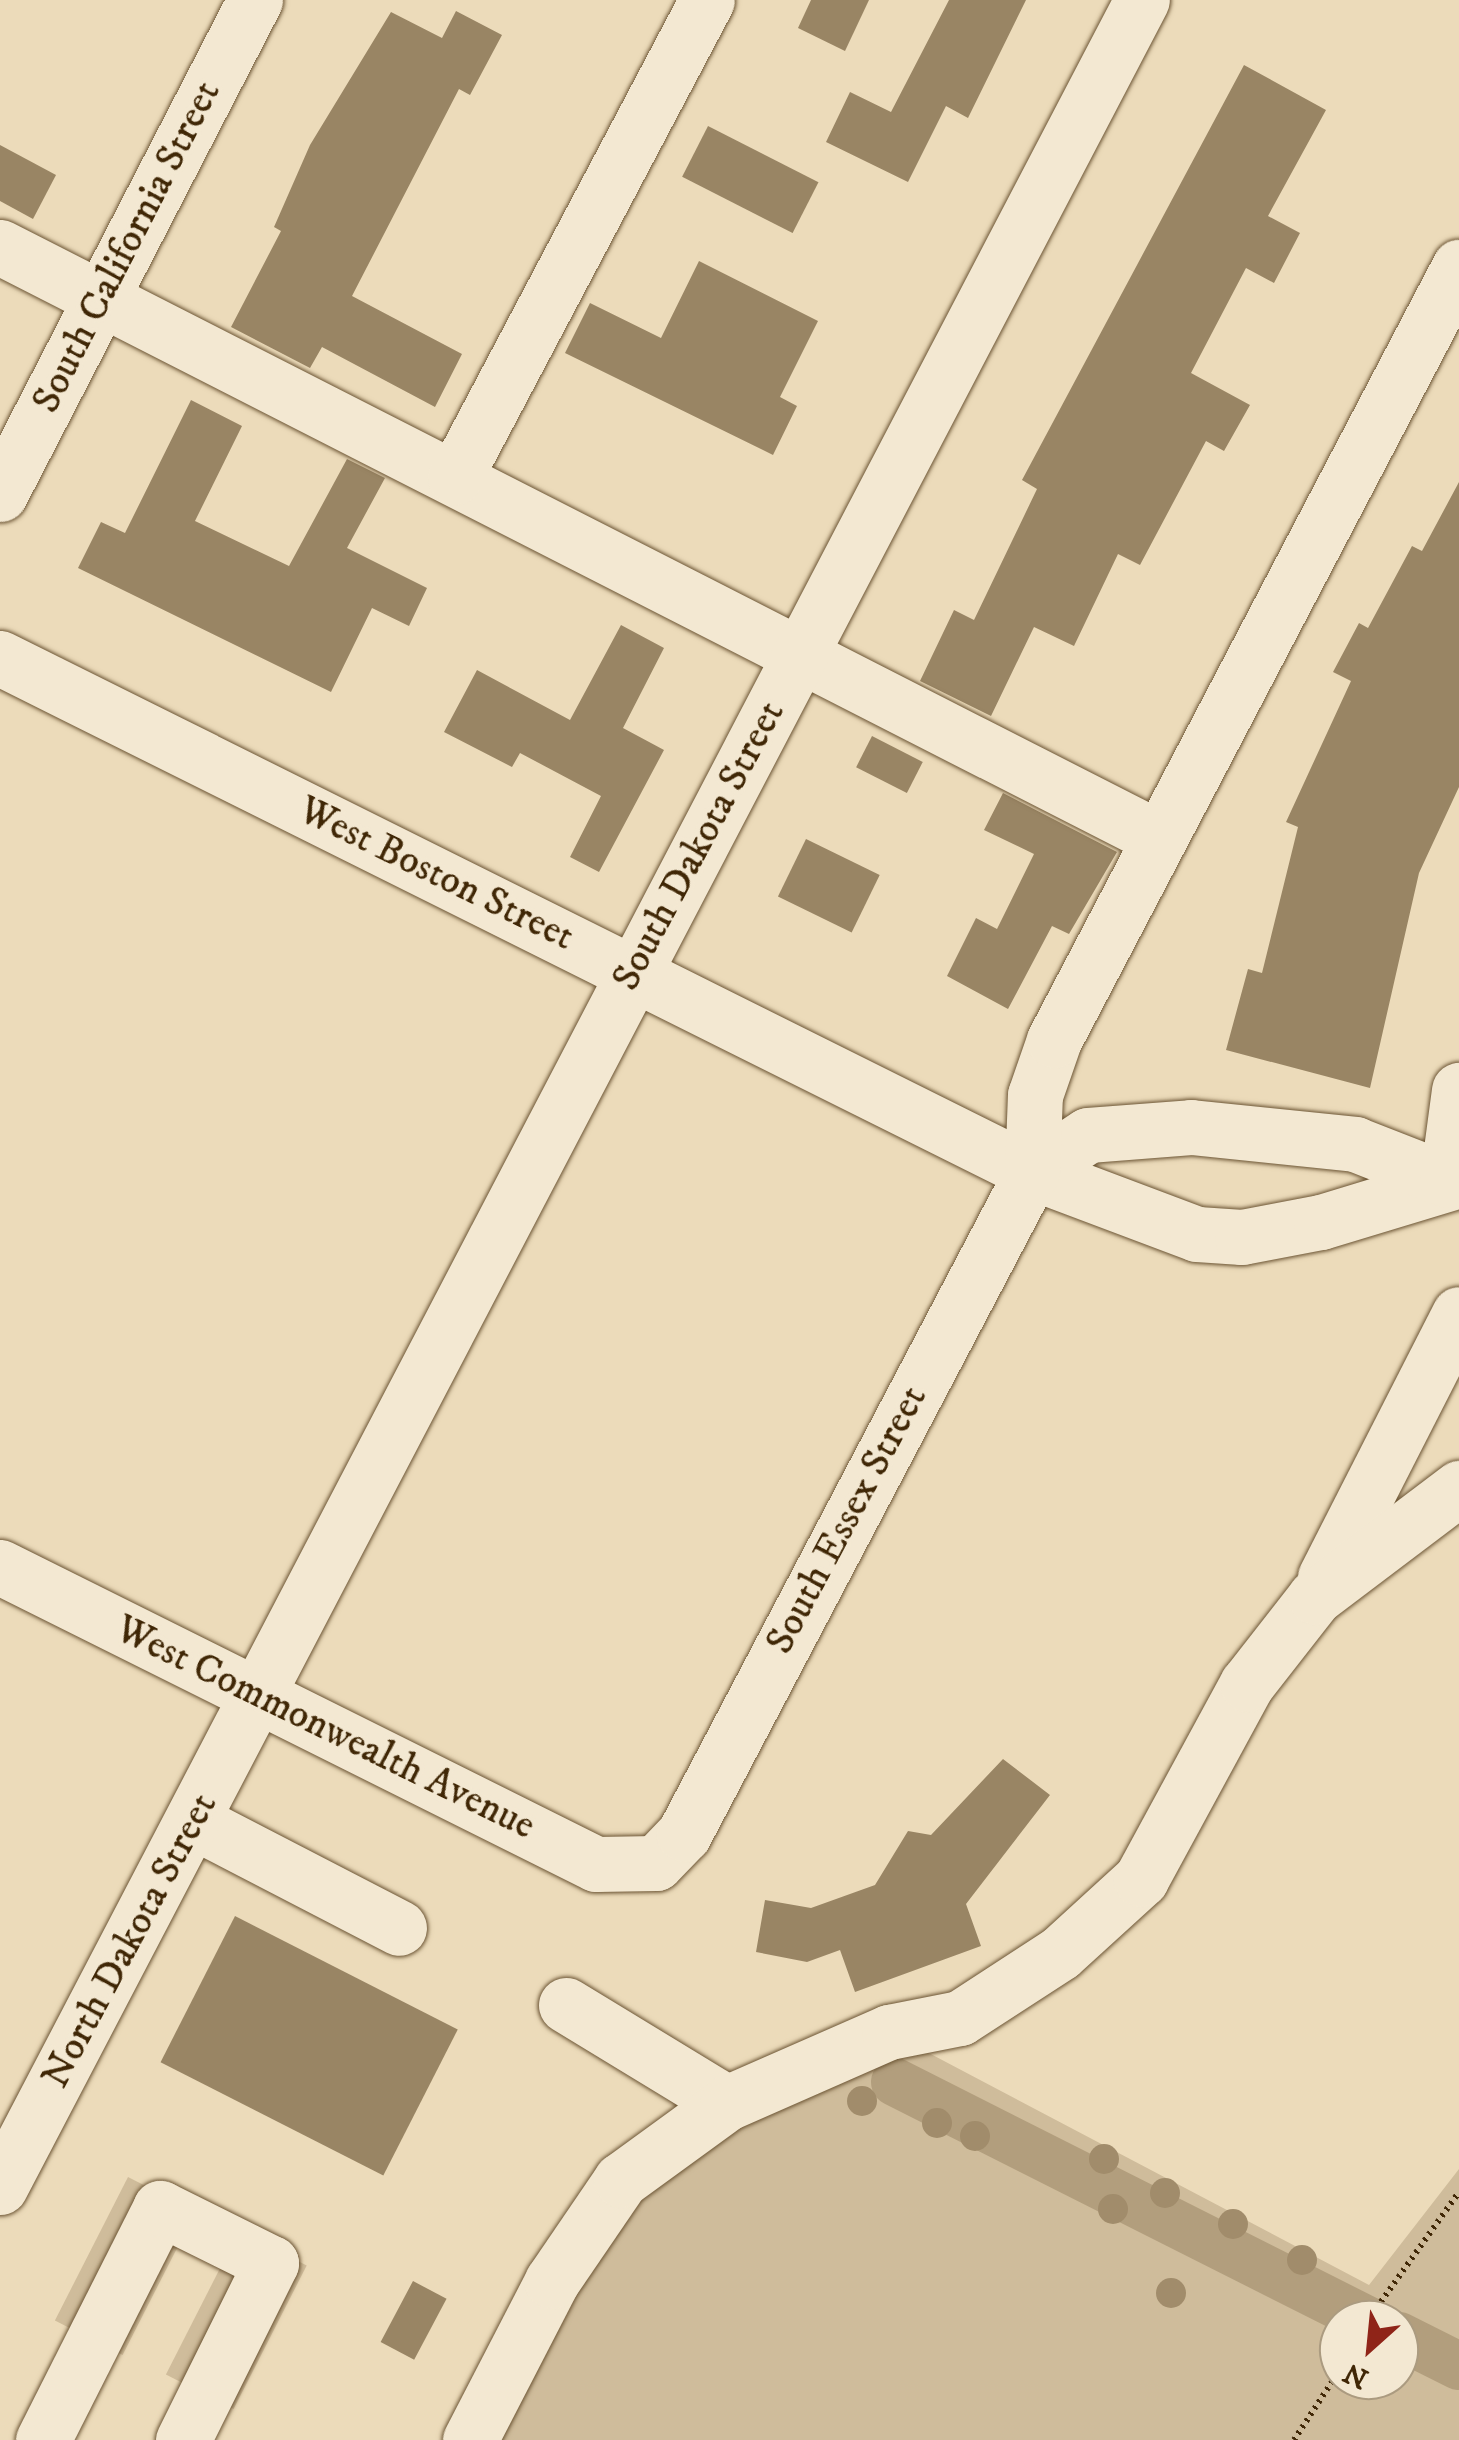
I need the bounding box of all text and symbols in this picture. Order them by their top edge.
street label: South California Street [22,73,232,421]
street label: South Dakota Street [603,693,795,999]
street label: West Boston Street [290,787,582,961]
street label: South Essex Street [756,1378,938,1662]
street label: West Commonwealth Avenue [107,1605,543,1851]
street label: North Dakota Street [32,1785,228,2097]
north arrow [1319,2300,1419,2400]
text: N [1338,2355,1374,2396]

